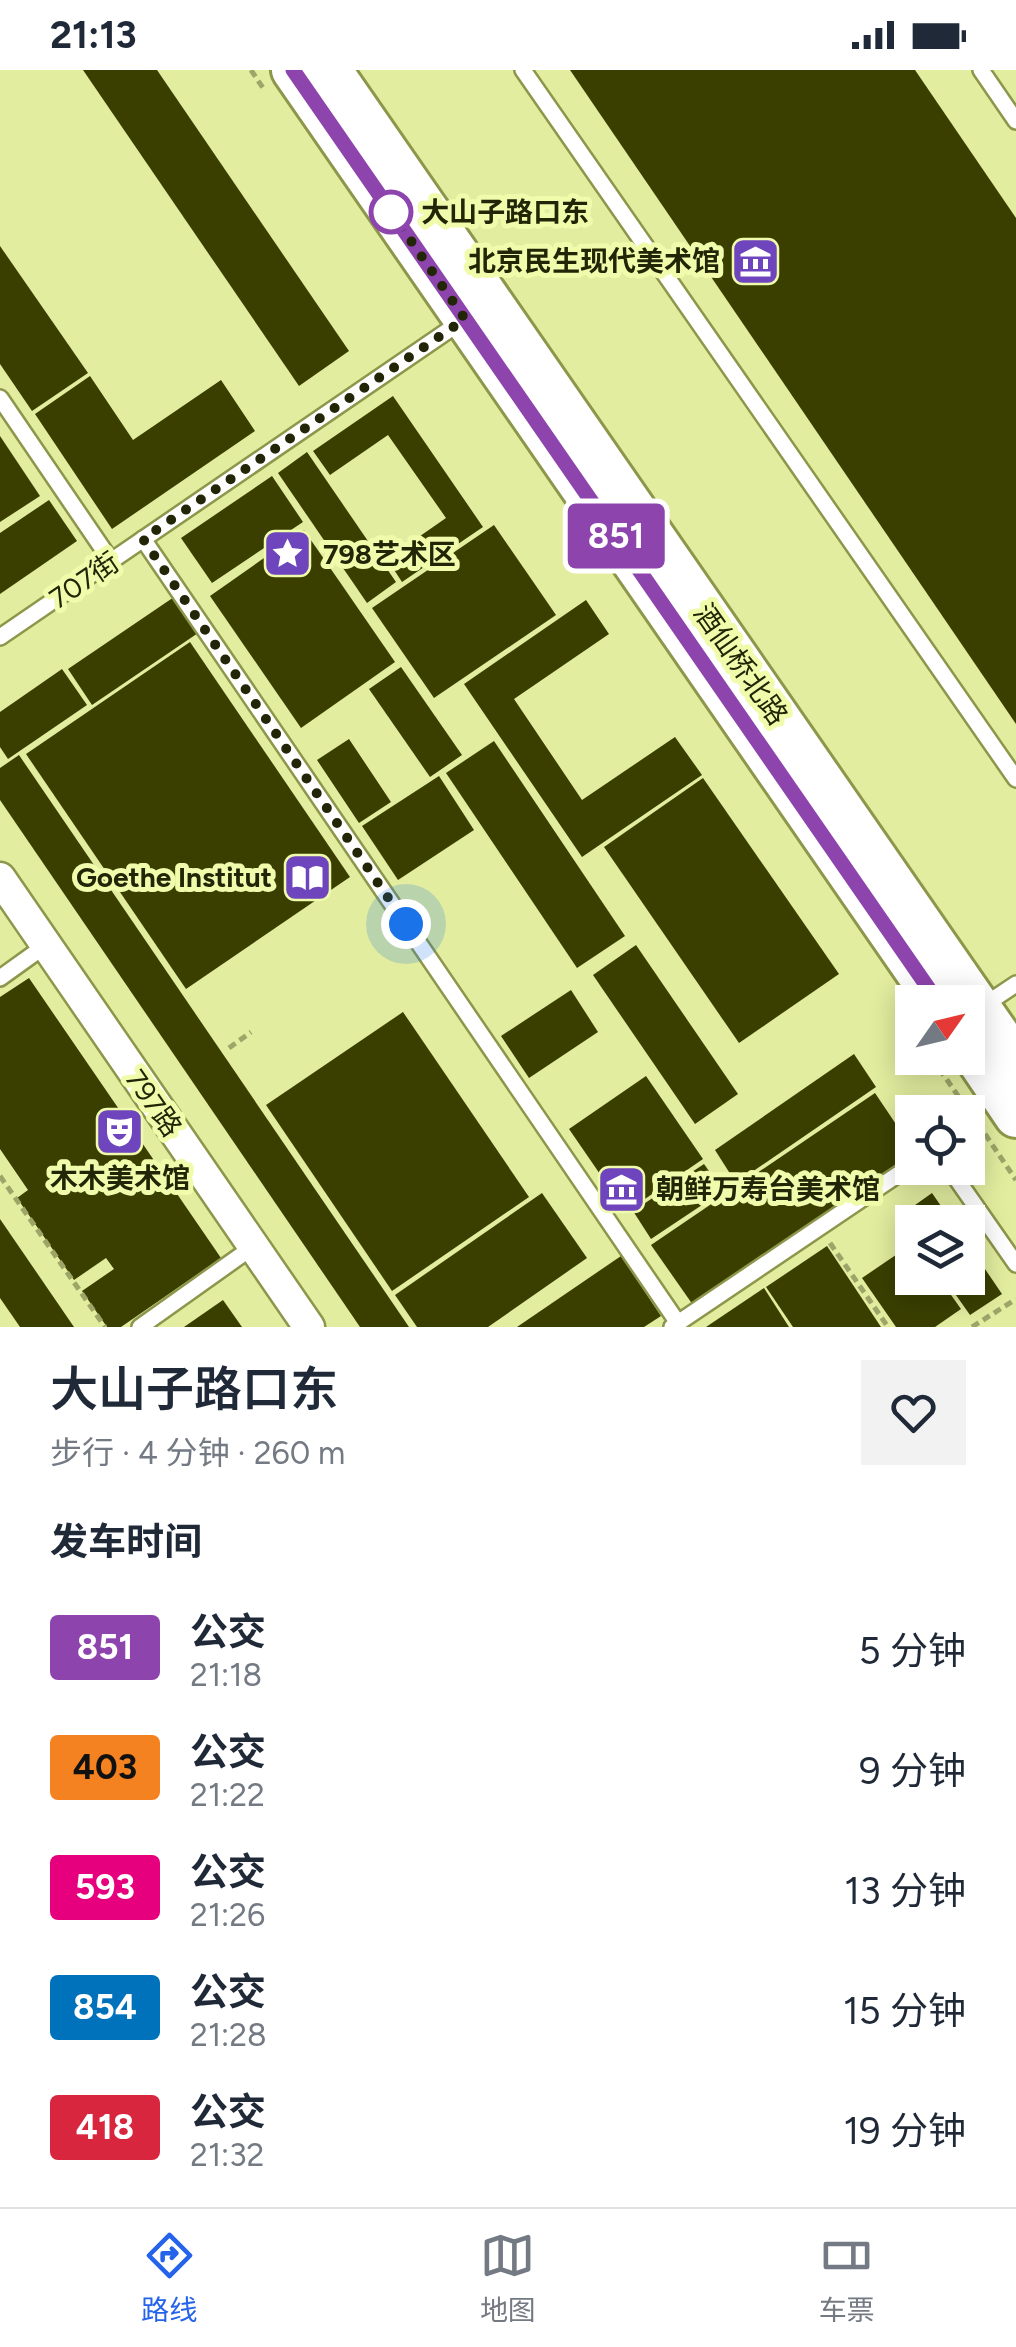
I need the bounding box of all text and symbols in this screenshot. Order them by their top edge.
text: 21:13 [50,12,137,58]
marker: 大山子路口东 [370,191,412,233]
place label: 大山子路口东 [421,195,589,229]
museum icon: 北京民生现代美术馆 [729,235,781,287]
place label: 北京民生现代美术馆 [468,244,720,278]
line badge: 851 [558,504,674,568]
text: 851 [588,515,644,557]
place icon: 798艺术区 [262,528,314,580]
place label: 798艺术区 [323,537,456,571]
street label: 707街 [43,545,125,615]
street label: 酒仙桥北路 [687,597,795,731]
library icon: Goethe Institut [281,851,333,903]
place label: Goethe Institut [76,860,272,894]
your location [381,899,431,949]
north arrow [895,985,985,1075]
map controls [895,985,985,1295]
street label: 797路 [119,1063,189,1143]
button: locate [895,1095,985,1185]
theatre icon: 木木美术馆 [94,1105,146,1157]
place label: 木木美术馆 [50,1161,190,1195]
museum icon: 朝鲜万寿台美术馆 [595,1163,647,1215]
place label: 朝鲜万寿台美术馆 [656,1172,880,1206]
button: layers [895,1205,985,1295]
text: 大山子路口东 [50,1360,338,1418]
button: heart [861,1360,966,1465]
text: 步行 · 4 分钟 · 260 m [50,1434,345,1472]
text: 发车时间 [50,1519,202,1565]
text: 公交 [190,1609,266,1655]
text: 851 [77,1626,133,1668]
text: 5 分钟 [859,1628,966,1674]
text: 21:18 [190,1656,262,1694]
text: 公交 [190,1729,266,1775]
text: 403 [73,1746,137,1788]
text: 9 分钟 [859,1748,966,1794]
text: 21:22 [190,1776,265,1814]
text: 公交 [190,1849,266,1895]
text: 593 [75,1866,135,1908]
text: 13 分钟 [844,1868,966,1914]
text: 21:26 [190,1896,265,1934]
text: 公交 [190,1969,266,2015]
text: 854 [73,1986,137,2028]
text: 15 分钟 [843,1988,966,2034]
text: 21:28 [190,2016,267,2054]
text: 公交 [190,2089,266,2135]
text: 418 [76,2106,134,2148]
text: 19 分钟 [843,2108,966,2154]
text: 21:32 [190,2136,265,2174]
tab: 路线 [141,2228,197,2328]
tab: 地图 [480,2228,536,2328]
tab: 车票 [819,2228,875,2328]

